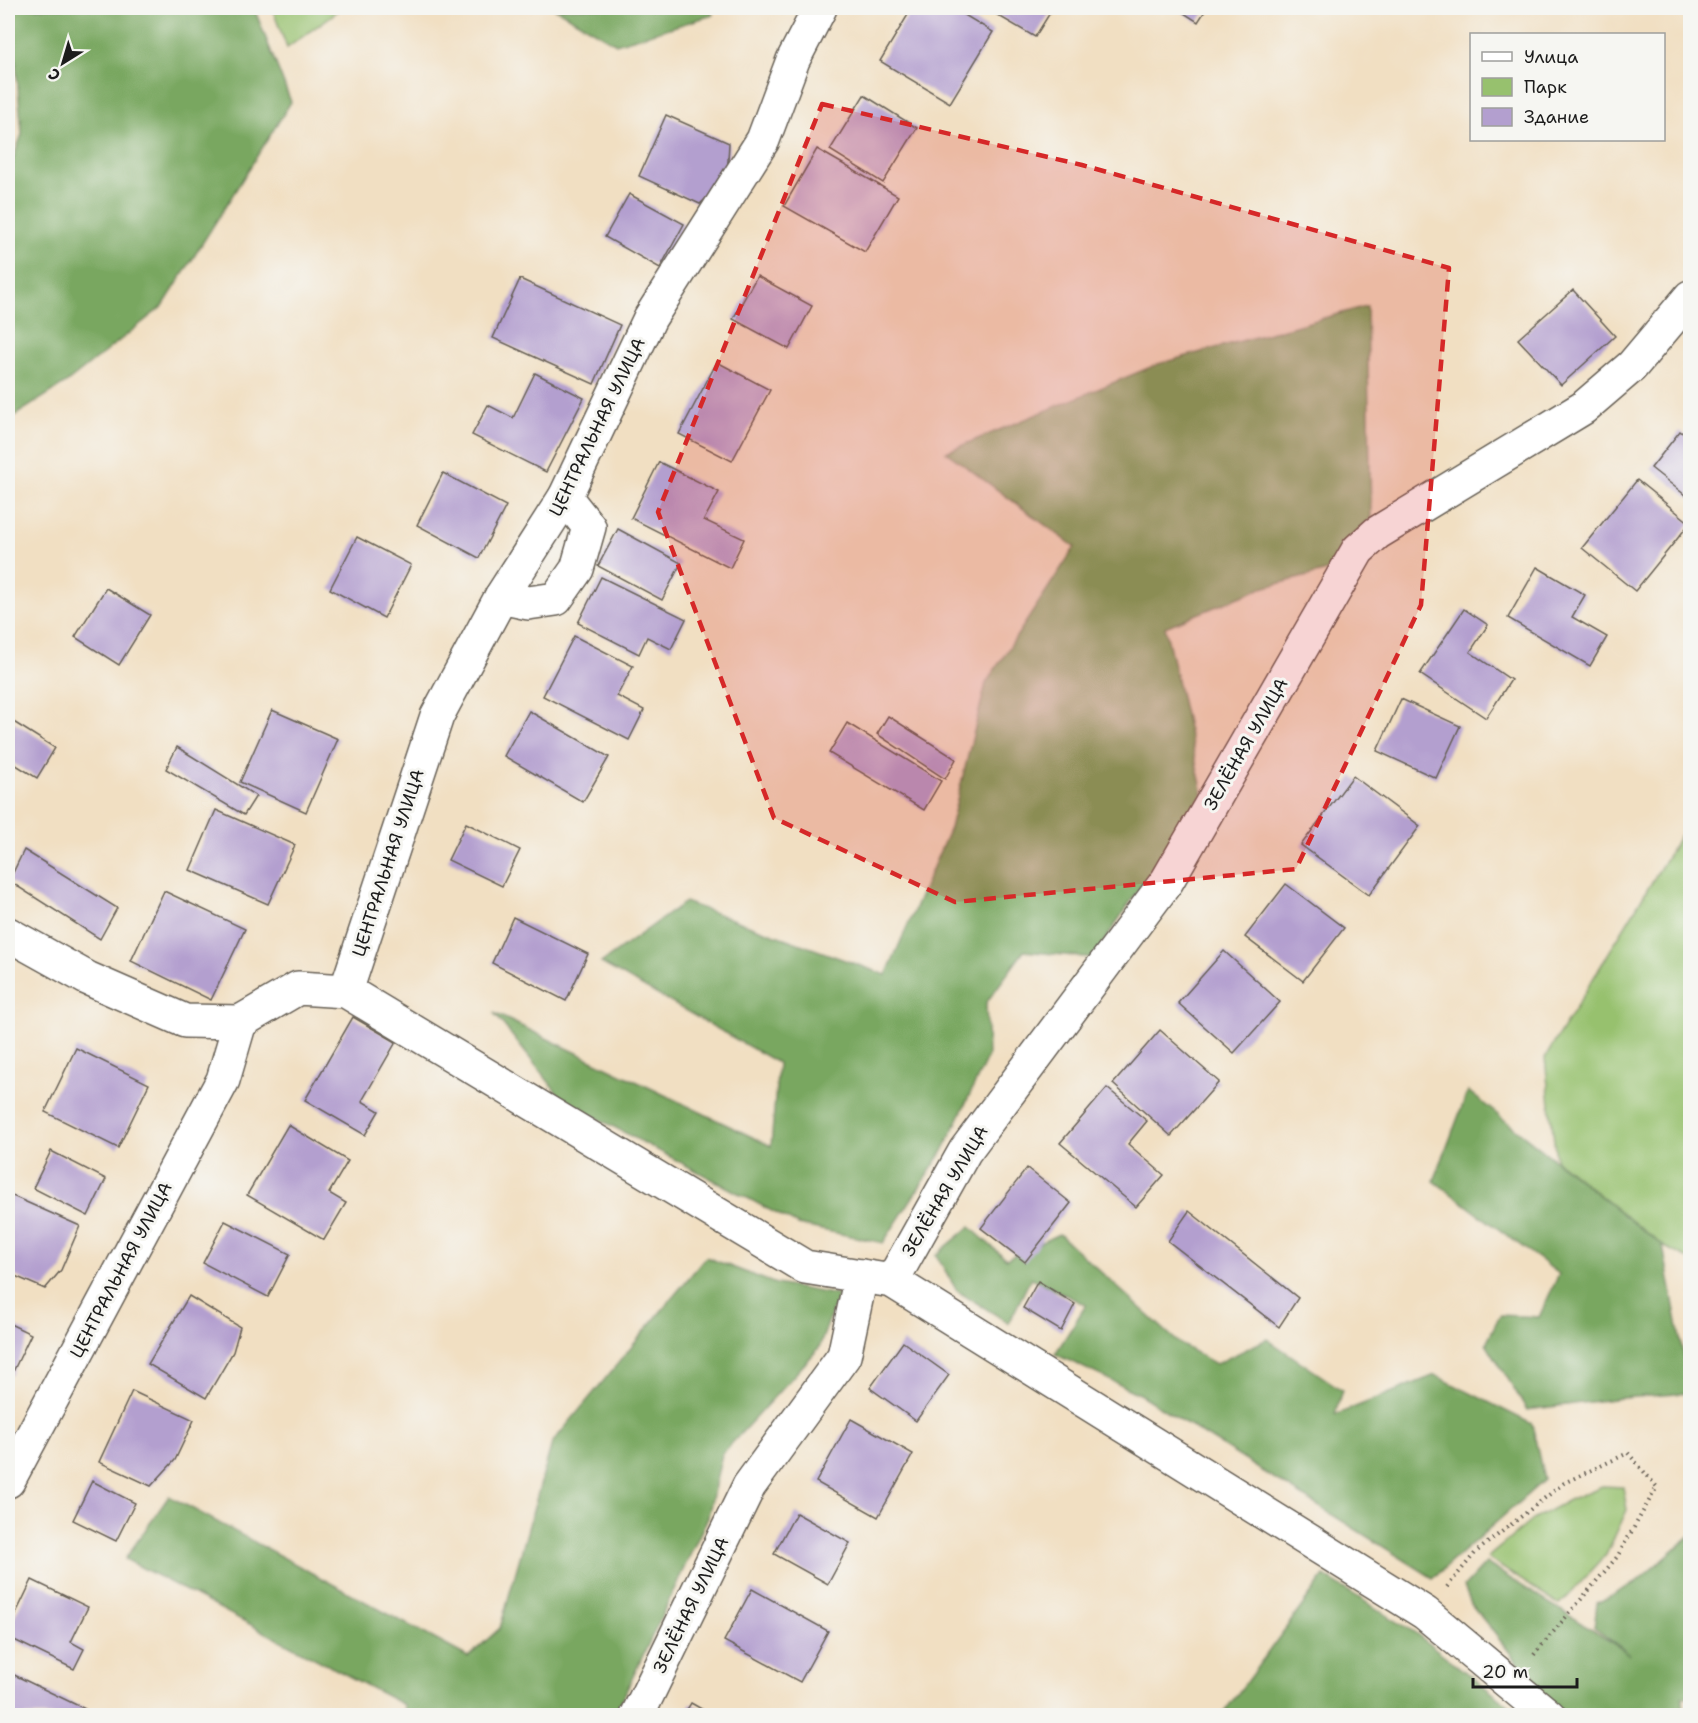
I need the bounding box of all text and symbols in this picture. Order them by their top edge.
north arrow [33,33,93,93]
legend [1470,33,1665,141]
text: Улица [1524,45,1578,69]
text: С [44,63,65,86]
text: Парк [1524,75,1567,99]
text: Здание [1524,105,1589,129]
street label: ЦЕНТРАЛЬНАЯ УЛИЦА [543,334,651,520]
street label: ЗЕЛЁНАЯ УЛИЦА [1198,674,1294,814]
street label: ЦЕНТРАЛЬНАЯ УЛИЦА [346,766,430,960]
street label: ЗЕЛЁНАЯ УЛИЦА [896,1121,994,1261]
street label: ЦЕНТРАЛЬНАЯ УЛИЦА [64,1178,178,1362]
street label: ЗЕЛЁНАЯ УЛИЦА [648,1533,734,1677]
scale bar [1473,1651,1576,1689]
text: 20 m [1482,1660,1528,1684]

